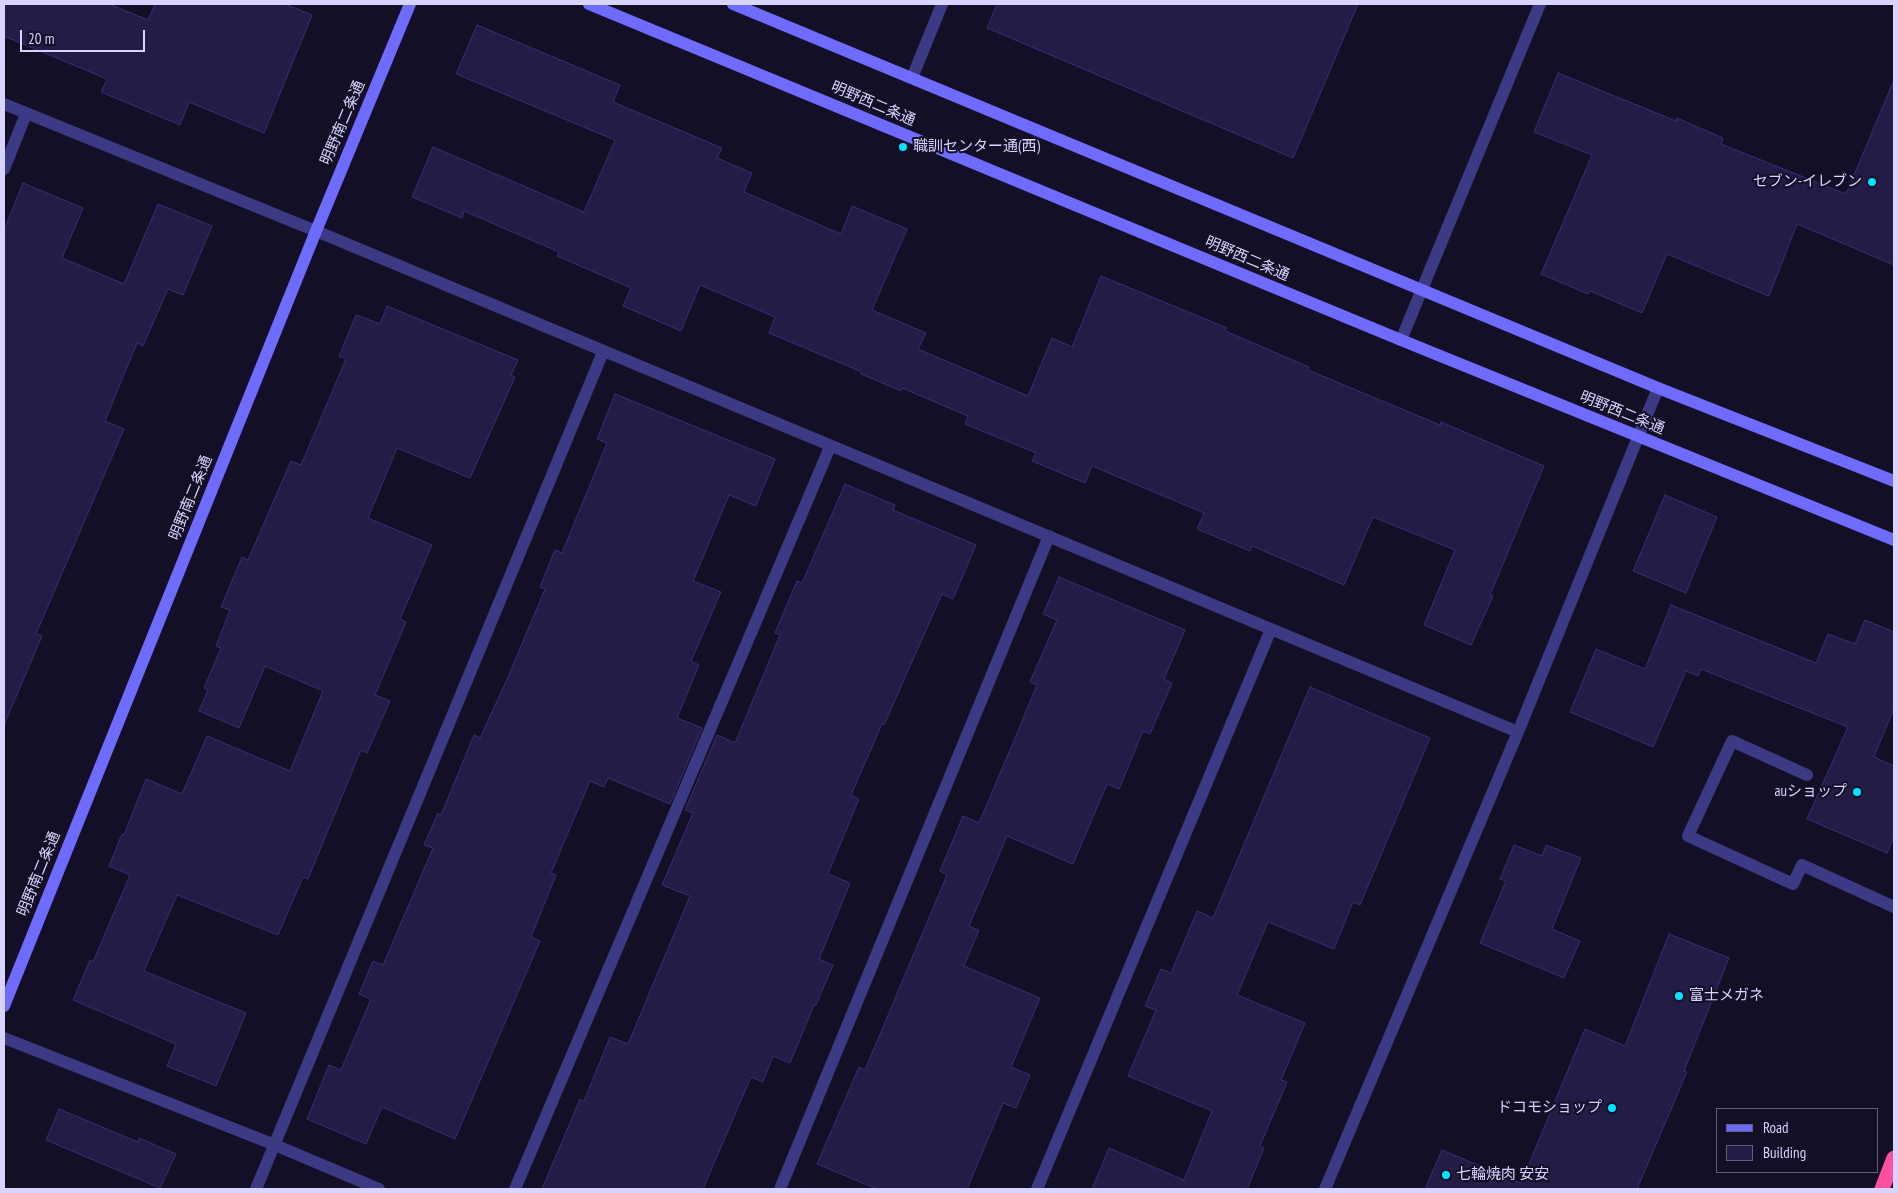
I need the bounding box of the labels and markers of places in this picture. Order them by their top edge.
place label: 職訓センター通(西) [913,138,1040,156]
marker: 職訓センター通(西) [897,141,909,153]
place label: セブン-イレブン [1753,173,1862,191]
marker: セブン-イレブン [1866,176,1878,188]
place label: auショップ [1774,783,1847,801]
marker: auショップ [1851,786,1863,798]
place label: 富士メガネ [1689,987,1764,1005]
marker: 富士メガネ [1673,990,1685,1002]
place label: ドコモショップ [1497,1099,1602,1117]
marker: ドコモショップ [1606,1102,1618,1114]
place label: 七輪焼肉 安安 [1456,1166,1549,1184]
marker: 七輪焼肉 安安 [1440,1169,1452,1181]

